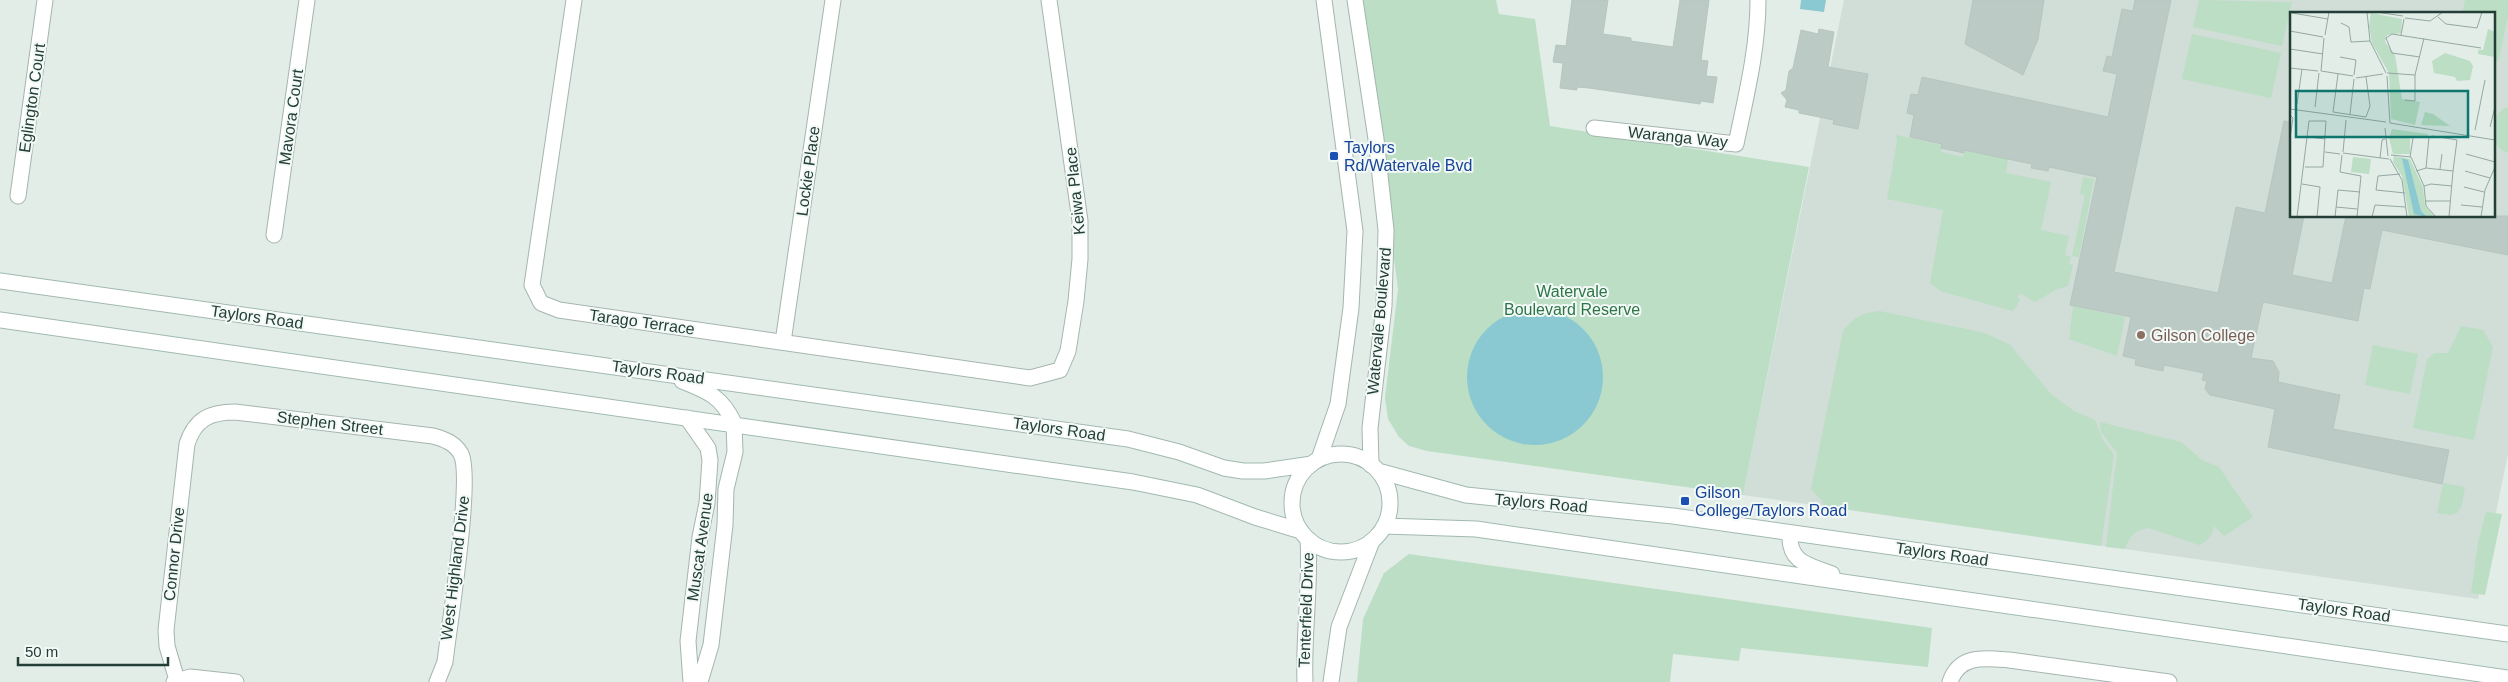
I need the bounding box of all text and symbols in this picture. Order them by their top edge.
inset map [2290,12,2496,218]
street label: Eglington Court [16,42,48,154]
street label: Mavora Court [276,67,306,166]
street label: Waranga Way [1627,123,1729,151]
street label: Lockie Place [793,125,823,217]
place label: Taylors Rd/Watervale Bvd [1344,139,1472,174]
street label: Keiwa Place [1062,146,1088,236]
marker: Taylors Rd/Watervale Bvd [1328,150,1340,162]
street label: Watervale Boulevard [1364,247,1394,395]
park label: Watervale Boulevard Reserve [1504,283,1640,318]
street label: Taylors Road [210,302,304,332]
street label: Tarago Terrace [588,306,696,338]
place label: Gilson College [2151,327,2255,344]
marker: Gilson College [2135,329,2147,341]
street label: Taylors Road [611,357,705,387]
street label: Stephen Street [276,408,385,438]
street label: Taylors Road [1012,414,1106,444]
place label: Gilson College/Taylors Road [1695,484,1847,519]
street label: Taylors Road [1494,490,1588,516]
street label: Muscat Avenue [684,492,716,602]
street label: West Highland Drive [438,495,472,641]
marker: Gilson College/Taylors Road [1679,495,1691,507]
street label: Connor Drive [161,506,187,602]
street label: Taylors Road [1895,539,1989,569]
street label: Tenterfield Drive [1295,552,1317,668]
street label: Taylors Road [2297,595,2391,625]
scale bar [18,634,168,666]
text: 50 m [25,643,58,660]

